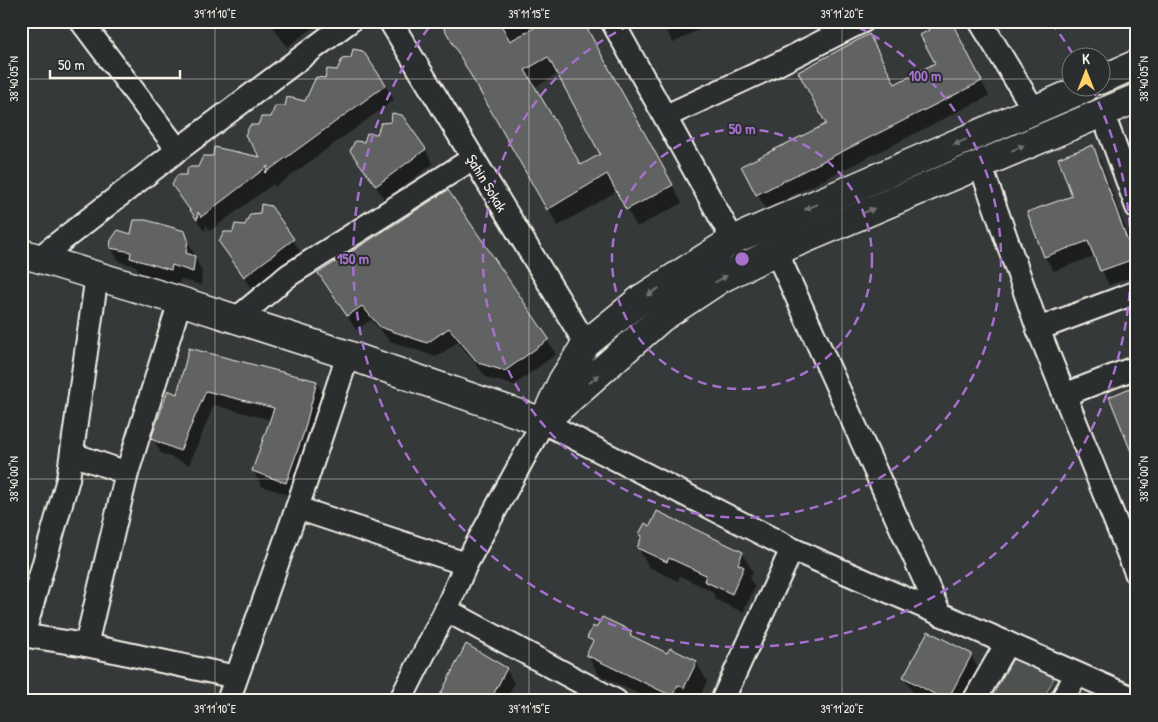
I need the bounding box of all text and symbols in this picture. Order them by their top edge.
text: 39°11'10"E [194,5,237,22]
text: 39°11'15"E [508,5,550,22]
text: 39°11'20"E [820,5,864,22]
scale bar [50,48,180,80]
north arrow [1060,48,1110,98]
text: K [1082,49,1090,68]
text: 50 m [58,54,85,75]
text: 38°40'05"N [5,56,22,102]
text: 38°40'05"N [1135,56,1152,102]
text: 100 m [909,65,941,86]
text: 50 m [729,118,755,139]
one-way arrow [953,139,967,147]
one-way arrow [1011,144,1026,152]
street label: Şahin Sokak [462,150,512,216]
one-way arrow [804,203,818,211]
one-way arrow [861,207,875,215]
text: 150 m [337,248,369,269]
centre of rings [733,250,751,268]
one-way arrow [714,275,727,284]
one-way arrow [646,287,660,297]
one-way arrow [587,374,600,385]
text: 38°40'00"N [5,456,22,502]
text: 38°40'00"N [1135,456,1152,502]
text: 39°11'10"E [194,700,237,717]
text: 39°11'15"E [508,700,550,717]
text: 39°11'20"E [820,700,864,717]

